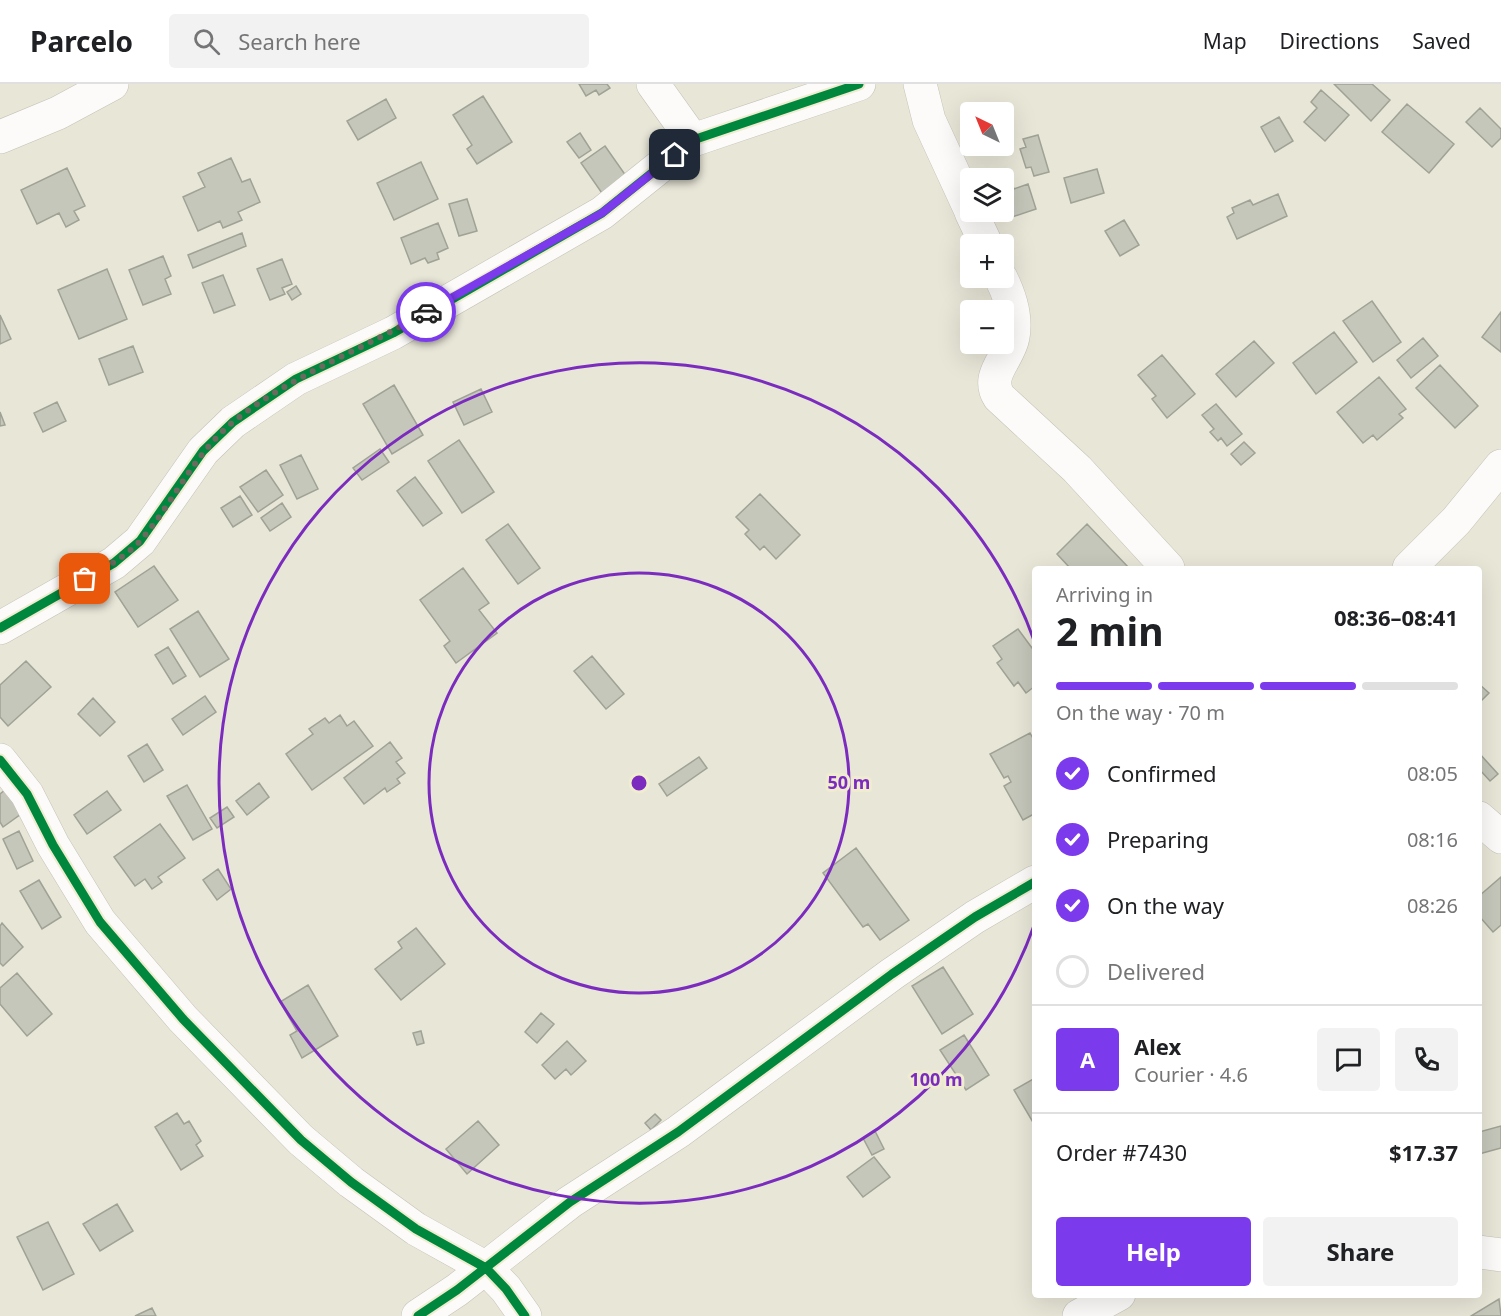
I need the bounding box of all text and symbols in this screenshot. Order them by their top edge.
search box [169,14,589,68]
text: Parcelo [30,22,133,60]
icon: search [190,25,223,58]
text: Search here [238,26,361,56]
text: Map [1203,27,1247,55]
text: Directions [1280,27,1379,55]
text: Saved [1412,27,1471,55]
north arrow [960,102,1014,156]
map controls [960,102,1014,354]
pin [649,129,700,180]
icon: home [658,138,691,171]
button: layers [960,168,1014,222]
button: + [960,234,1014,288]
courier [396,282,456,342]
icon: car [410,296,443,329]
button: − [960,300,1014,354]
pin [59,553,110,604]
icon: bag [68,562,101,595]
text: Arriving in [1056,581,1153,608]
text: 08:36–08:41 [1334,602,1458,632]
text: 2 min [1056,604,1163,657]
text: On the way · 70 m [1056,699,1225,726]
icon: check [1056,757,1089,790]
text: Confirmed [1107,758,1217,788]
text: 08:05 [1407,760,1458,787]
text: 50 m [828,770,870,794]
centre of rings [629,773,649,793]
icon: check [1056,823,1089,856]
text: Preparing [1107,824,1209,854]
text: 08:16 [1407,826,1458,853]
icon: check [1056,889,1089,922]
text: On the way [1107,890,1224,920]
text: 08:26 [1407,892,1458,919]
text: Delivered [1107,956,1205,986]
button: chat [1317,1028,1380,1091]
button: phone [1395,1028,1458,1091]
text: Alex [1134,1031,1181,1061]
text: A [1080,1044,1095,1074]
text: Courier · 4.6 [1134,1061,1248,1088]
text: 100 m [909,1067,963,1091]
text: Order #7430 [1056,1137,1187,1167]
text: $17.37 [1389,1137,1458,1167]
button: Help [1056,1217,1251,1286]
button: Share [1263,1217,1458,1286]

